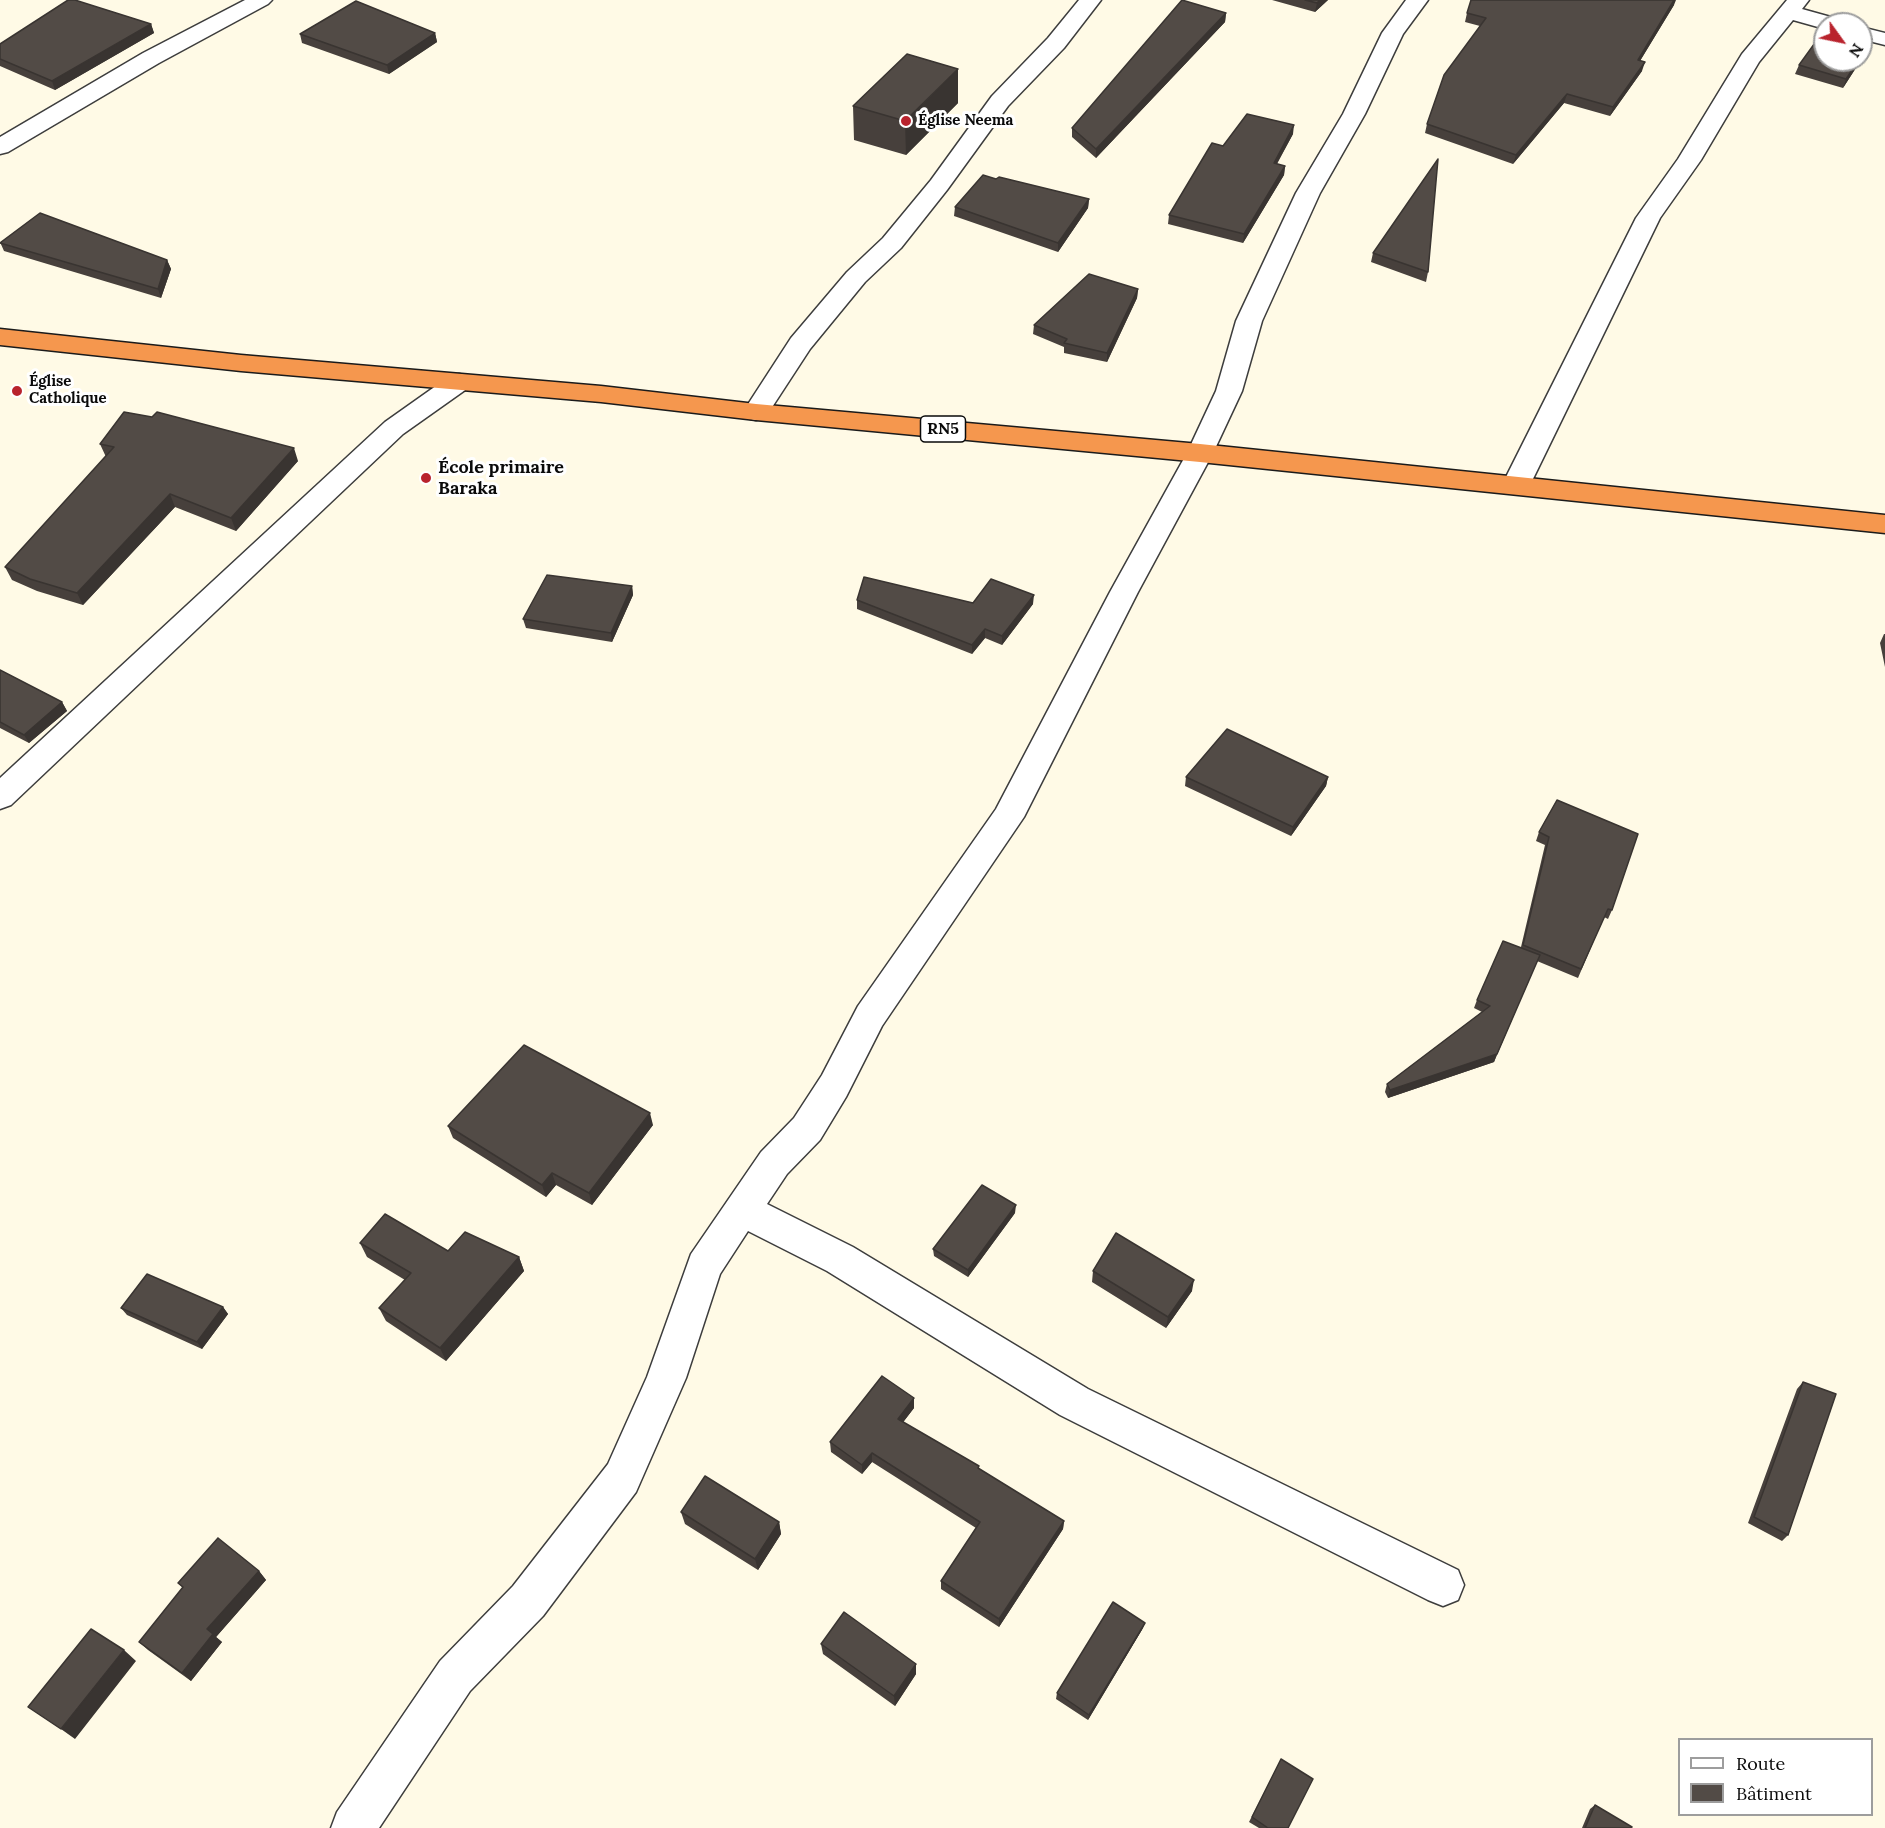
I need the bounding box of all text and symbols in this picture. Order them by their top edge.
north arrow [1813,12,1873,72]
text: N [1845,40,1868,61]
place label: Église Neema [918,112,1013,130]
marker: Église Neema [899,114,913,128]
place label: Église Catholique [29,373,107,408]
marker: Église Catholique [10,384,24,398]
road number: RN5 [920,416,966,442]
place label: École primaire Baraka [438,457,564,500]
marker: École primaire Baraka [419,471,433,485]
legend [1678,1738,1873,1816]
text: Route [1736,1752,1785,1775]
text: Bâtiment [1736,1782,1812,1805]

